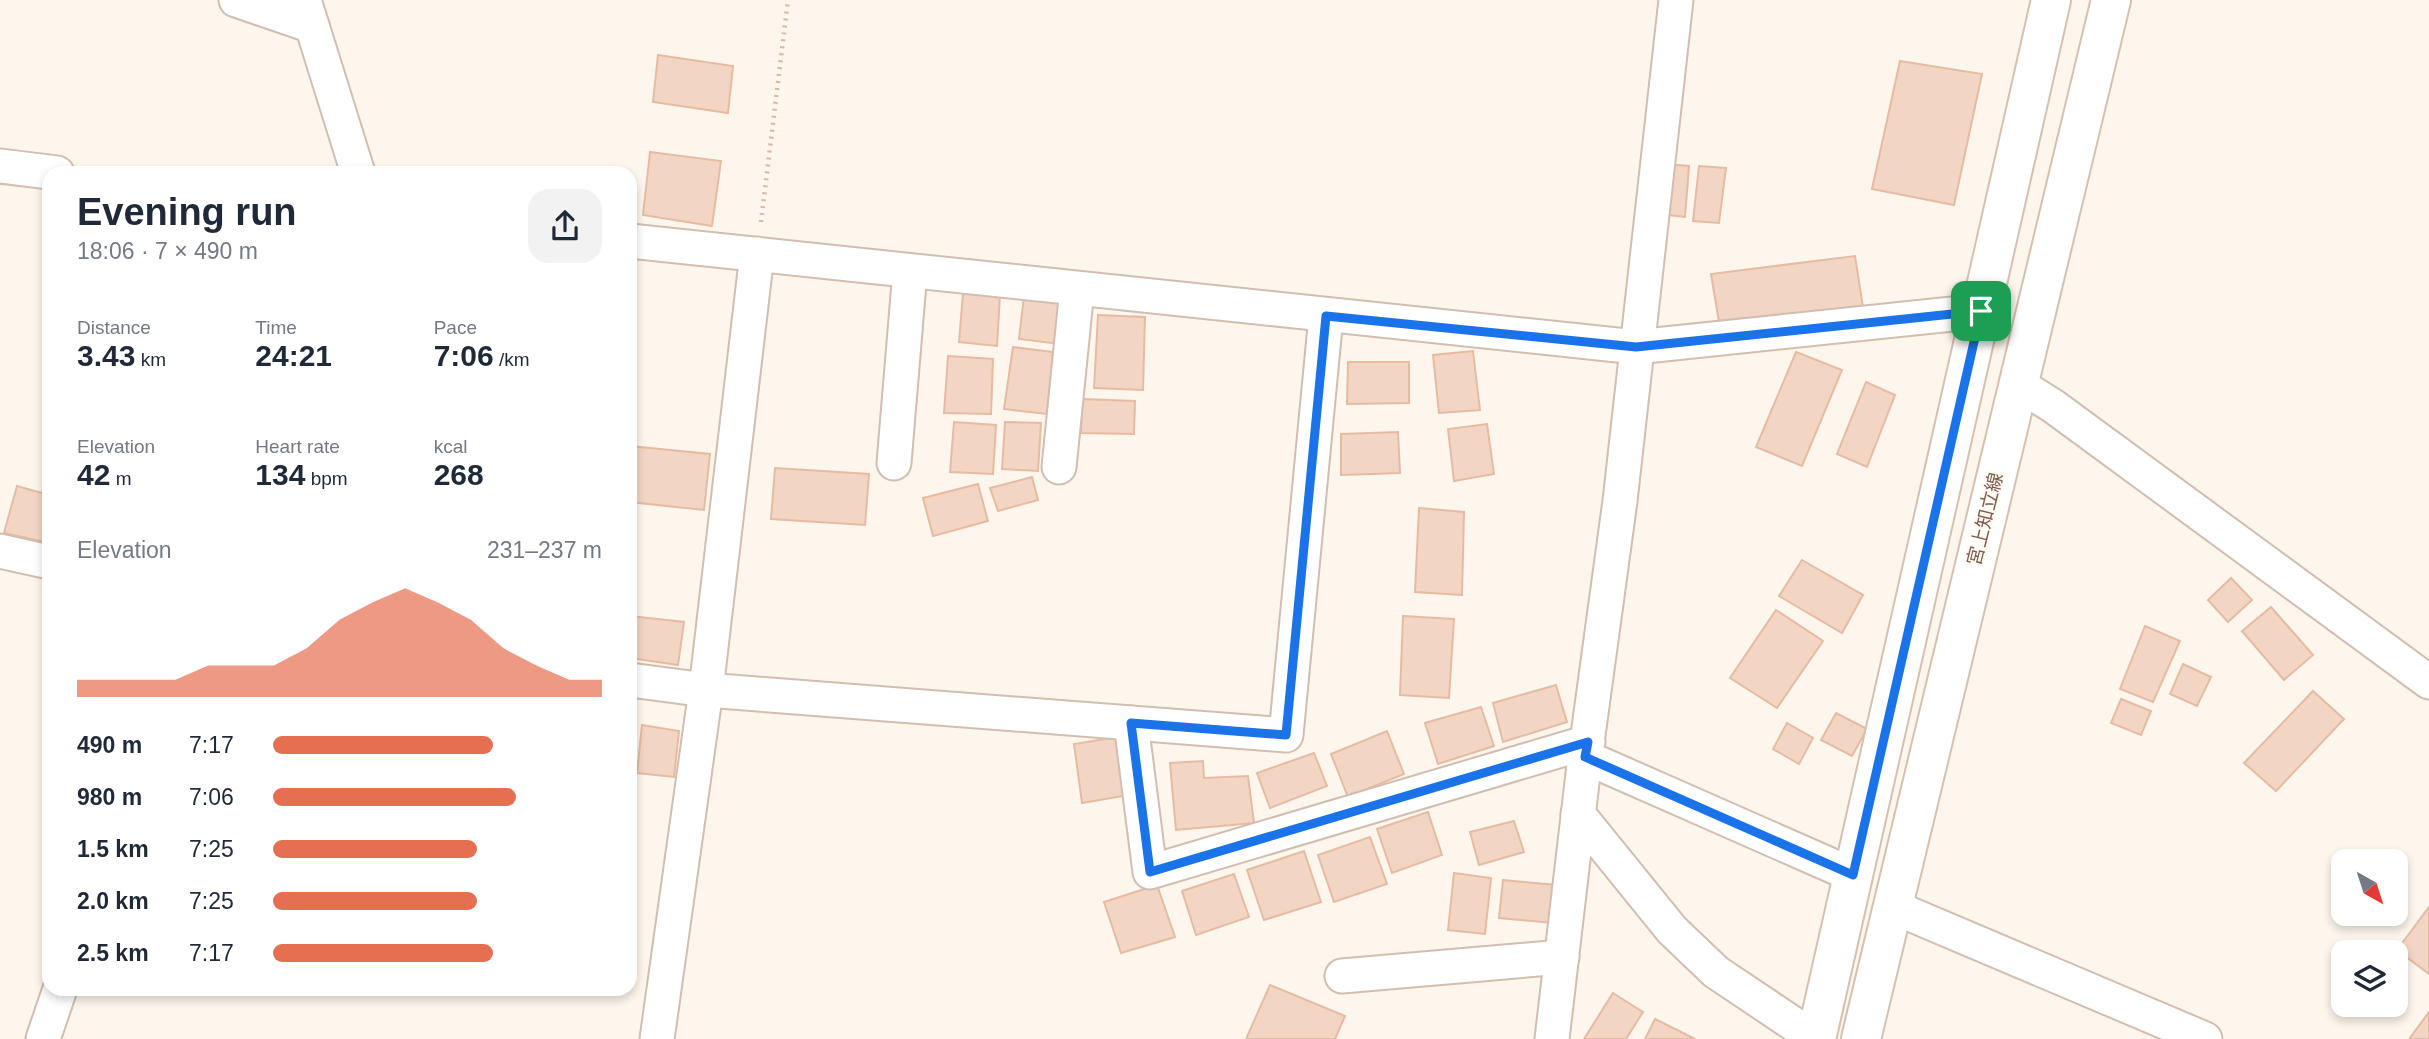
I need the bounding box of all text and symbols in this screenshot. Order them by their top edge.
button: share [528,189,602,263]
text: Evening run [77,191,297,233]
text: 18:06 · 7 × 490 m [77,238,258,264]
pin [1951,281,2011,341]
icon: arrive [1962,292,2000,330]
text: Distance [77,317,151,338]
text: Time [255,317,297,338]
text: Pace [434,317,477,338]
text: 3.43 [77,339,135,372]
text: 24:21 [255,339,332,372]
text: 7:06 [434,339,494,372]
text: km [135,349,166,370]
text: /km [494,349,530,370]
text: Elevation [77,436,155,457]
text: Heart rate [255,436,340,457]
text: kcal [434,436,467,457]
text: 42 [77,458,110,491]
text: 134 [255,458,305,491]
text: 268 [434,458,484,491]
text: m [110,468,131,489]
text: bpm [305,468,348,489]
street label: 宮上知立線 [1963,470,2007,568]
text: Elevation [77,537,172,563]
text: 231–237 m [487,537,602,563]
text: 490 m [77,732,142,758]
text: 7:17 [189,732,234,758]
text: 980 m [77,784,142,810]
text: 7:06 [189,784,234,810]
text: 1.5 km [77,836,149,862]
text: 7:25 [189,836,234,862]
north arrow [2331,849,2408,926]
map controls [2331,849,2408,1017]
text: 2.0 km [77,888,149,914]
text: 7:25 [189,888,234,914]
text: 2.5 km [77,940,149,966]
text: 7:17 [189,940,234,966]
button: layers [2331,940,2408,1017]

